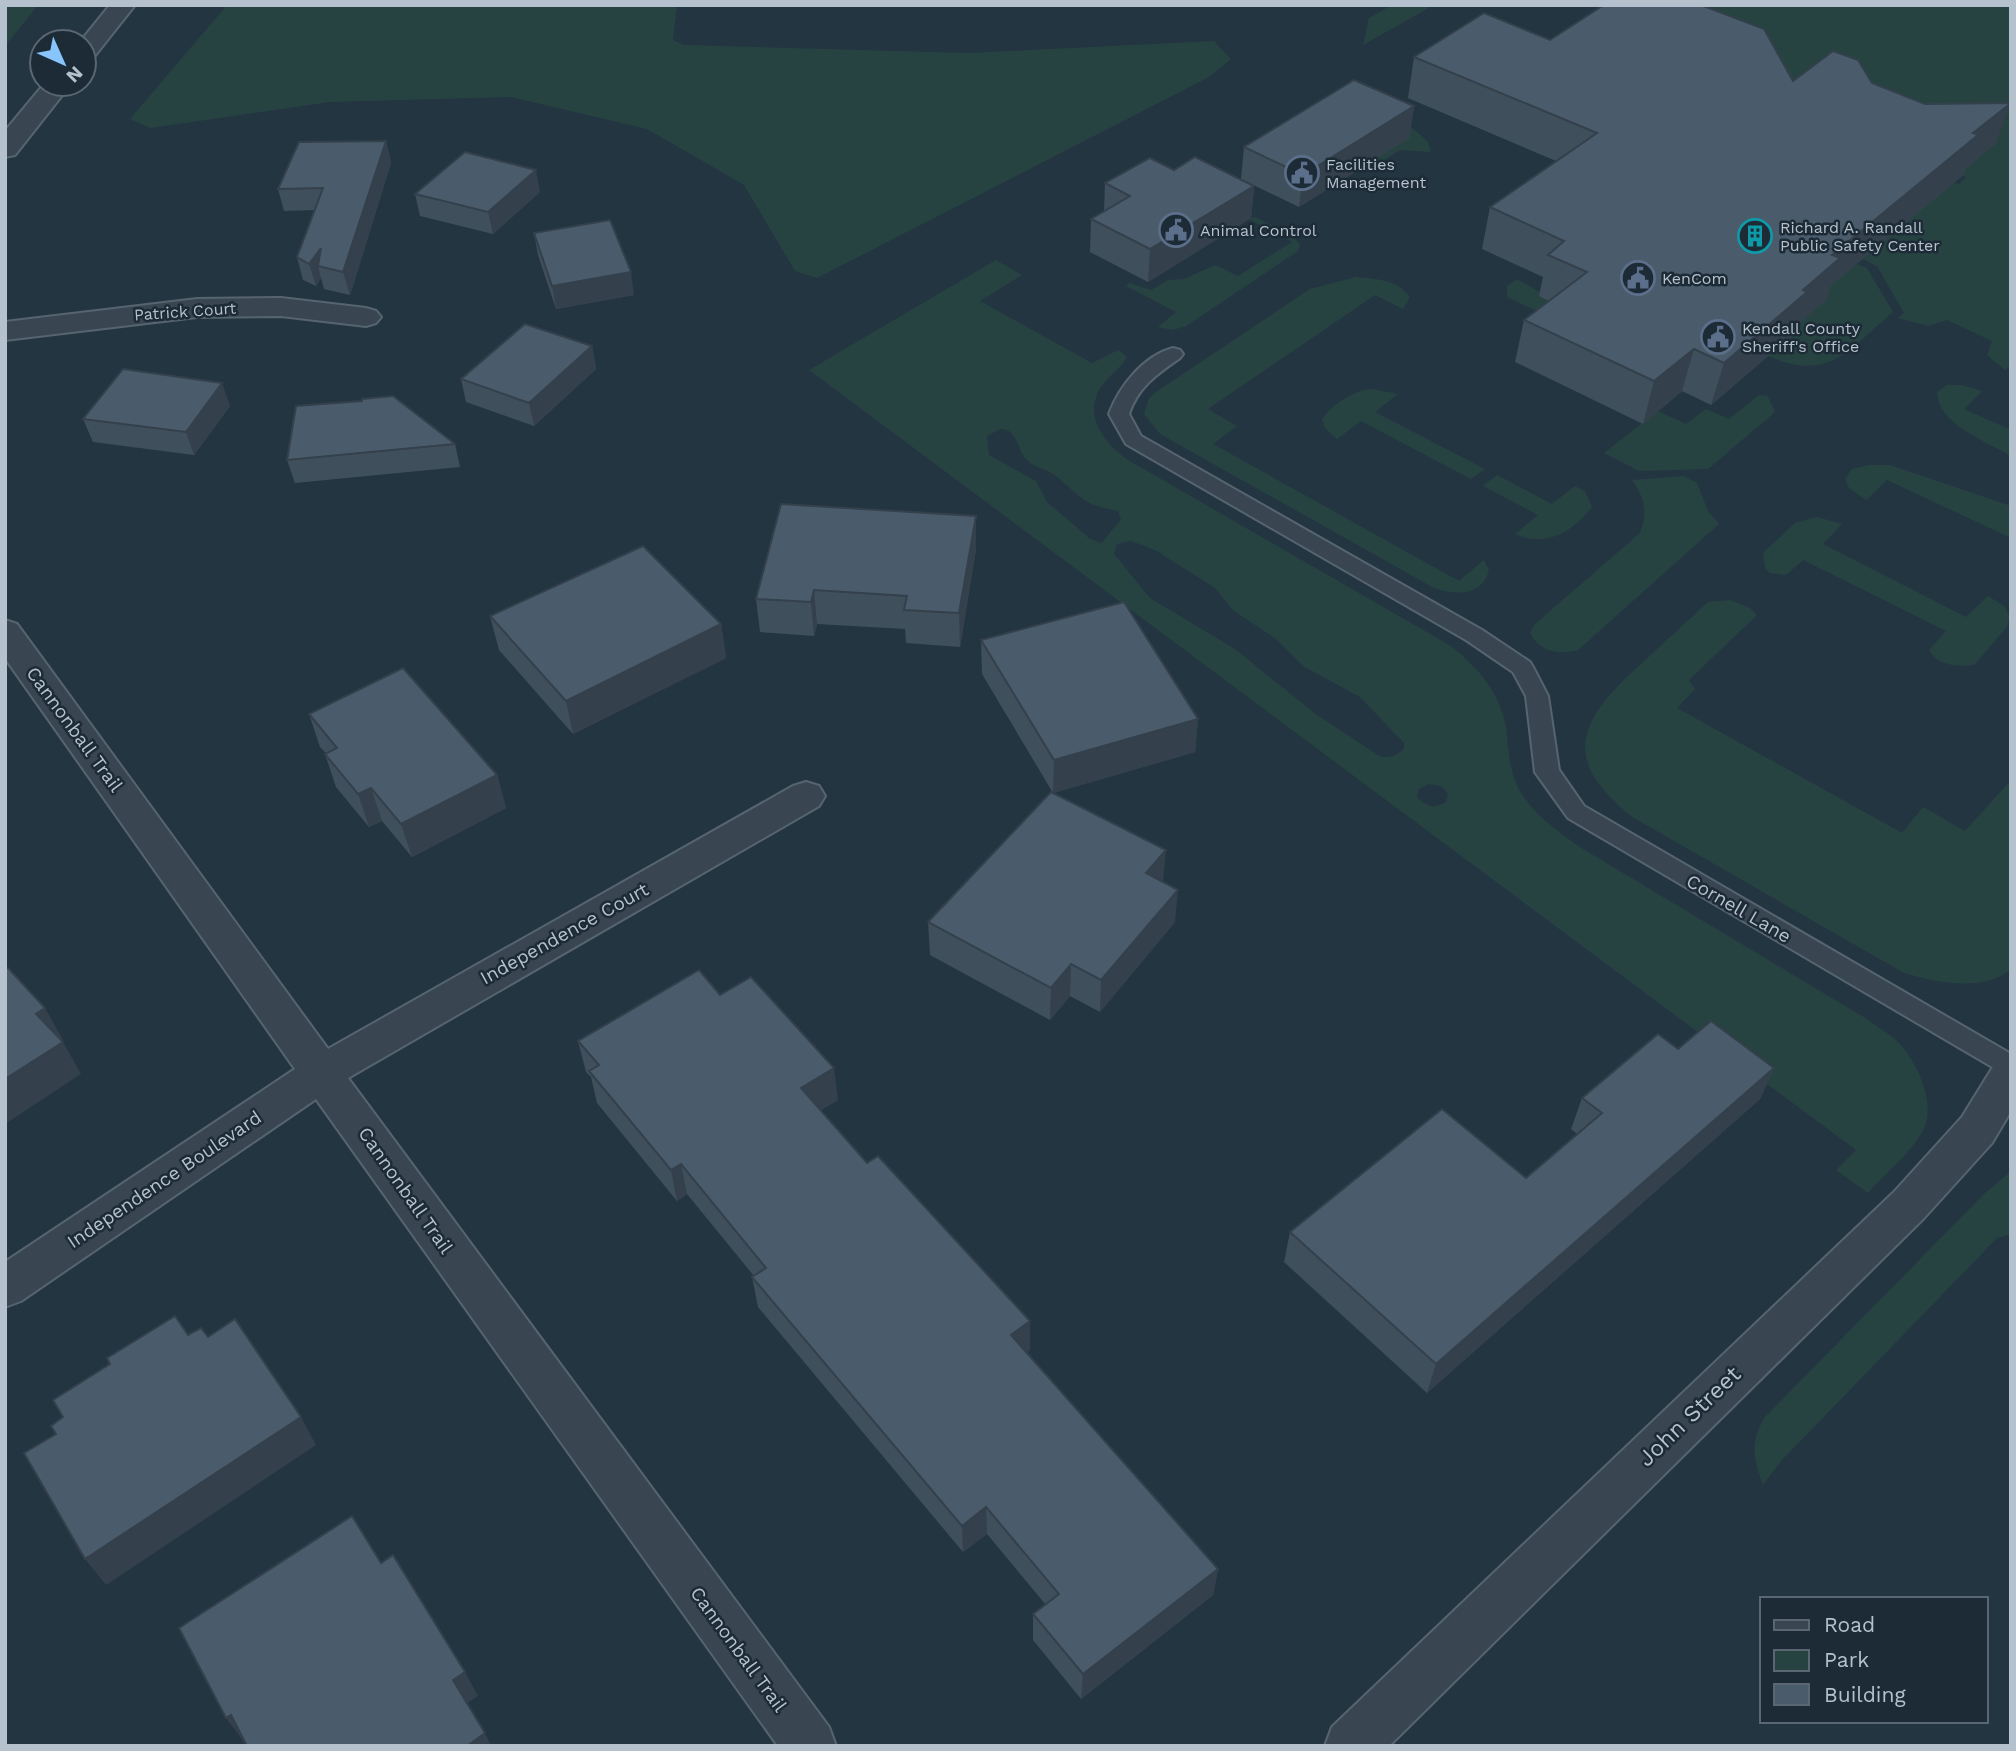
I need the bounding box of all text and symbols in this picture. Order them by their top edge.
north arrow [28,28,98,98]
text: N [62,62,88,88]
public building icon: Facilities Management [1283,154,1321,192]
place label: Facilities Management [1326,155,1427,192]
public building icon: Animal Control [1157,211,1195,249]
building icon: Richard A. Randall Public Safety Center [1736,217,1774,255]
place label: Richard A. Randall Public Safety Center [1780,218,1940,255]
place label: Animal Control [1200,221,1317,240]
public building icon: KenCom [1619,259,1657,297]
place label: KenCom [1662,269,1727,288]
street label: Patrick Court [133,298,237,325]
public building icon: Kendall County Sheriff's Office [1699,318,1737,356]
place label: Kendall County Sheriff's Office [1742,319,1861,356]
street label: Cannonball Trail [21,662,128,797]
street label: Cornell Lane [1682,869,1795,948]
street label: Independence Court [476,878,652,989]
street label: Independence Boulevard [63,1106,266,1253]
street label: Cannonball Trail [353,1123,458,1258]
street label: John Street [1632,1360,1747,1472]
street label: Cannonball Trail [685,1582,792,1717]
legend [1760,1597,1988,1723]
text: Road [1824,1612,1875,1637]
text: Park [1824,1647,1869,1672]
text: Building [1824,1682,1906,1707]

